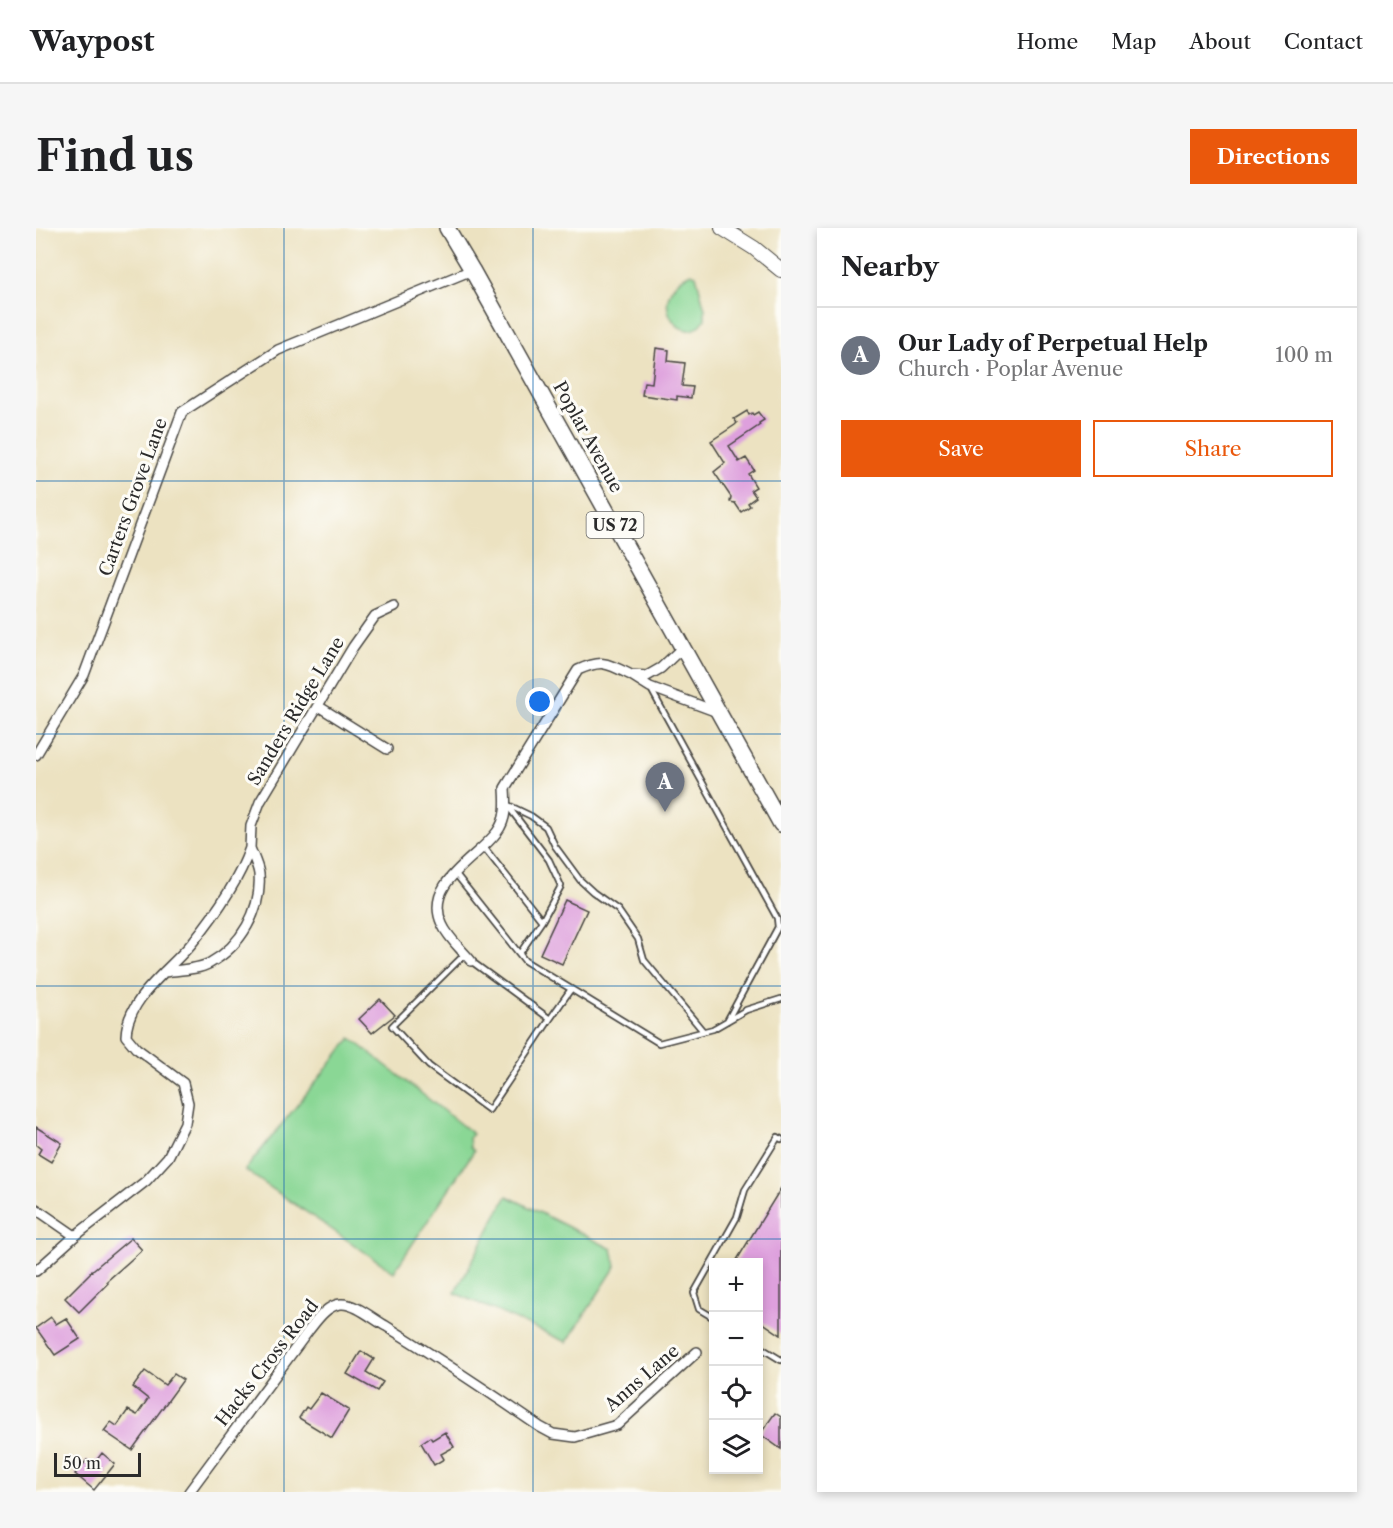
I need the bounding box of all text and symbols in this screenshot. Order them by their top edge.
text: Waypost [30,24,154,58]
text: Home [1017,29,1078,54]
text: Map [1111,29,1156,54]
text: About [1189,29,1251,54]
text: Contact [1284,29,1363,54]
button: Directions [1190,129,1357,184]
text: Find us [36,130,194,182]
text: Nearby [841,251,939,283]
text: Our Lady of Perpetual Help [898,330,1208,357]
text: A [853,343,868,367]
text: 100 m [1275,343,1333,367]
text: Church · Poplar Avenue [898,357,1123,381]
street label: Poplar Avenue [548,378,628,496]
street label: Carters Grove Lane [94,415,172,579]
button: Save [841,420,1081,477]
button: Share [1093,420,1333,477]
road number: US 72 [586,512,644,538]
street label: Sanders Ridge Lane [243,633,349,789]
your location [525,687,554,716]
pin: A [646,762,684,812]
map controls [709,1258,763,1474]
button: + [709,1258,763,1312]
street label: Hacks Cross Road [211,1295,323,1431]
button: − [709,1312,763,1366]
street label: Anns Lane [600,1340,684,1417]
button: locate [709,1366,763,1420]
button: layers [709,1420,763,1474]
scale bar [54,1450,141,1478]
text: 50 m [63,1453,101,1473]

